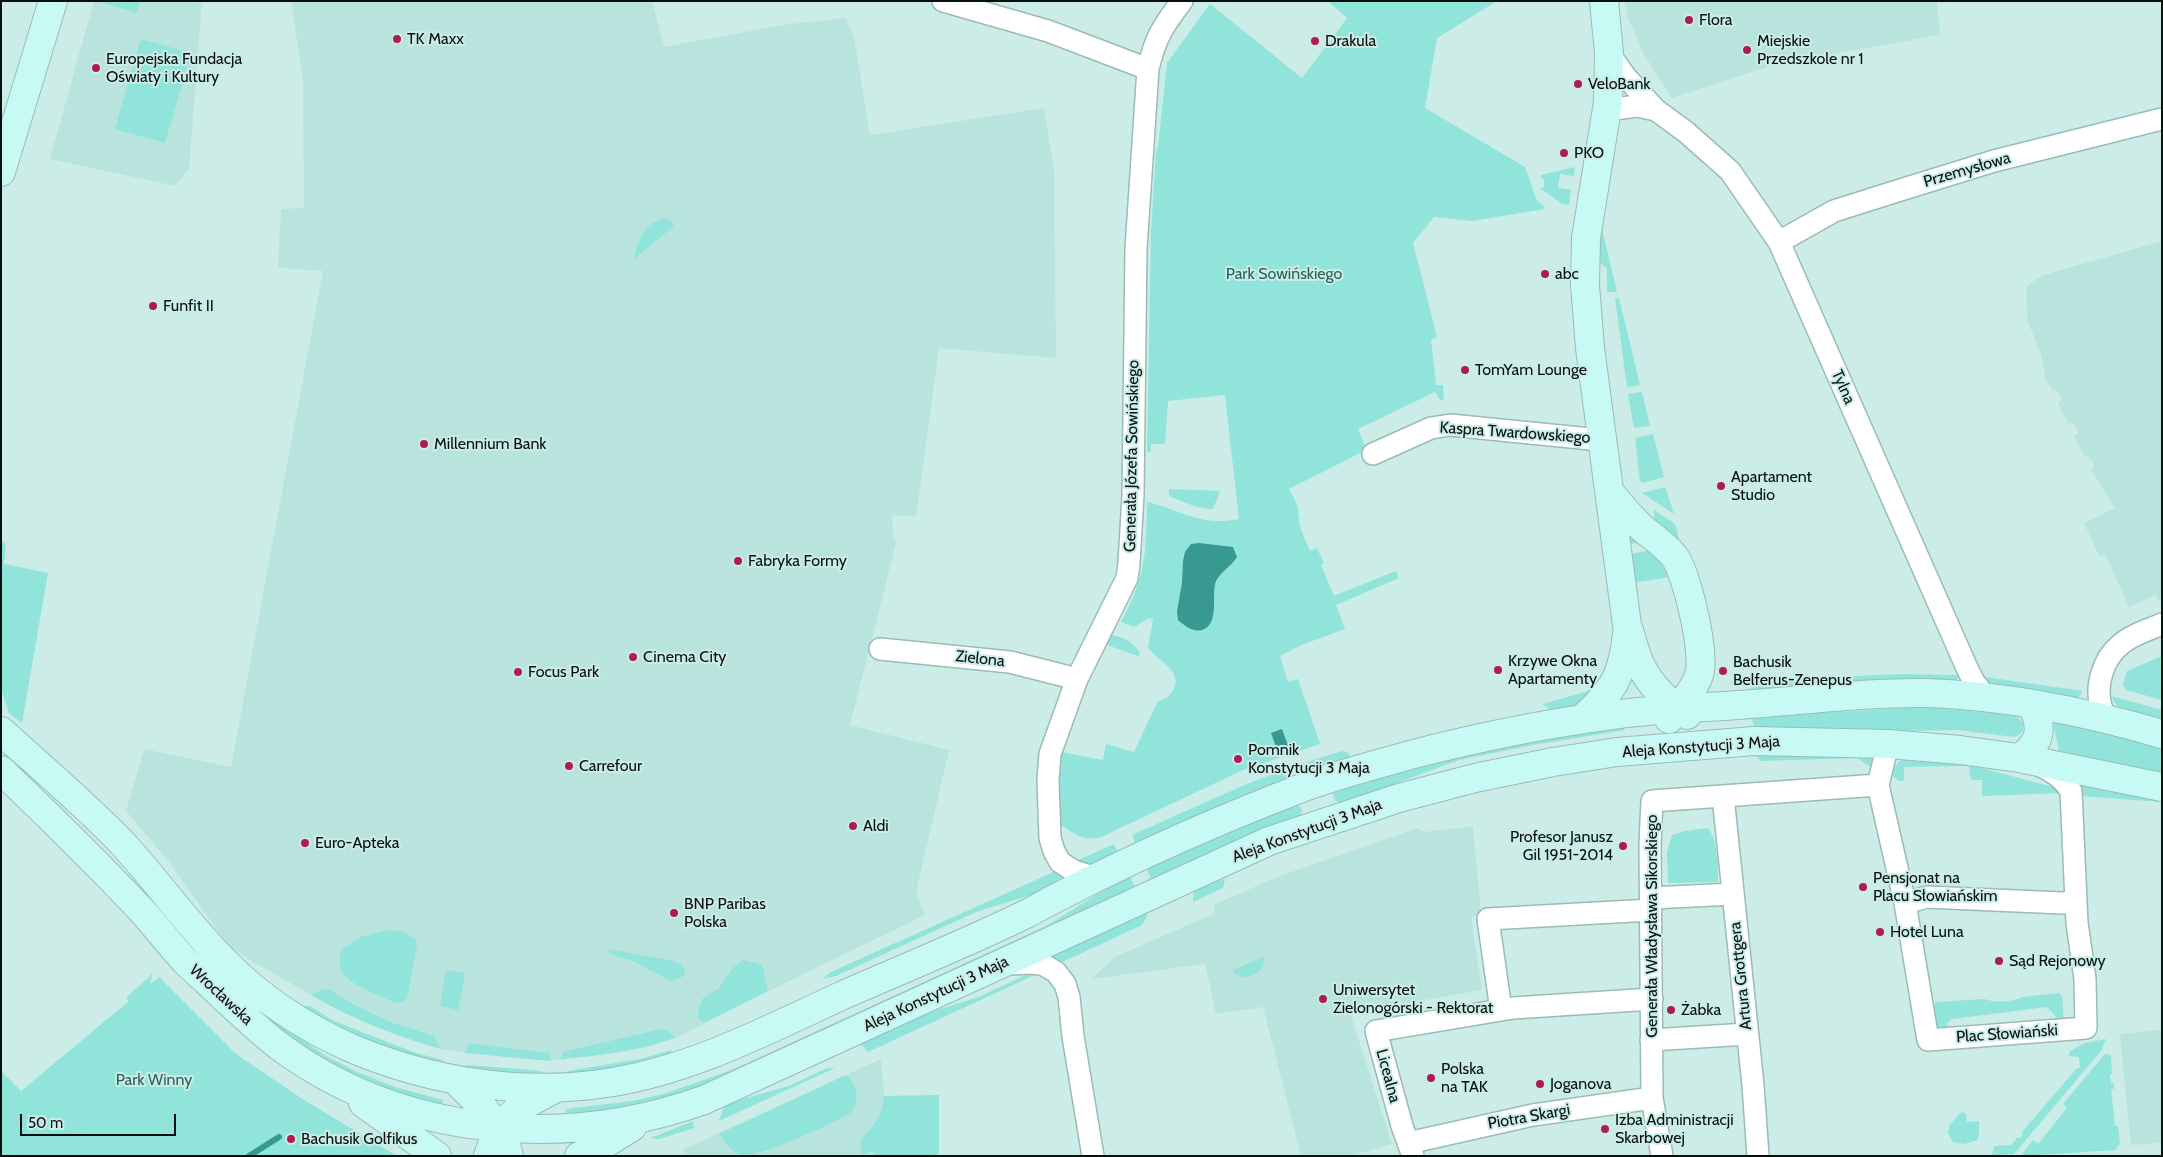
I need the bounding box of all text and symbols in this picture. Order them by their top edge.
place label: Flora [1699,10,1732,30]
marker: Flora [1683,14,1695,26]
place label: TK Maxx [407,29,464,49]
place label: Drakula [1325,31,1376,51]
place label: Miejskie Przedszkole nr 1 [1757,31,1864,69]
marker: TK Maxx [391,33,403,45]
marker: Drakula [1309,35,1321,47]
marker: Miejskie Przedszkole nr 1 [1741,44,1753,56]
place label: Europejska Fundacja Oświaty i Kultury [106,49,242,87]
marker: Europejska Fundacja Oświaty i Kultury [90,62,102,74]
place label: VeloBank [1588,74,1651,94]
marker: VeloBank [1572,78,1584,90]
place label: PKO [1574,143,1604,163]
marker: PKO [1558,147,1570,159]
street label: Przemysłowa [1921,148,2013,192]
park label: Park Sowińskiego [1226,264,1342,284]
place label: abc [1555,264,1579,284]
marker: abc [1539,268,1551,280]
place label: Funfit II [163,296,214,316]
marker: Funfit II [147,300,159,312]
street label: Generała Józefa Sowińskiego [1121,360,1143,552]
place label: TomYam Lounge [1475,360,1587,380]
marker: TomYam Lounge [1459,364,1471,376]
street label: Tylna [1827,367,1859,407]
street label: Kaspra Twardowskiego [1439,418,1591,448]
place label: Millennium Bank [434,434,547,454]
marker: Millennium Bank [418,438,430,450]
place label: Apartament Studio [1731,467,1812,505]
marker: Apartament Studio [1715,480,1727,492]
place label: Fabryka Formy [748,551,847,571]
marker: Fabryka Formy [732,555,744,567]
place label: Cinema City [643,647,726,667]
street label: Zielona [954,647,1006,671]
marker: Cinema City [627,651,639,663]
place label: Krzywe Okna Apartamenty [1508,651,1597,689]
place label: Bachusik Belferus-Zenepus [1733,652,1852,690]
place label: Focus Park [528,662,599,682]
marker: Krzywe Okna Apartamenty [1492,664,1504,676]
marker: Bachusik Belferus-Zenepus [1717,665,1729,677]
marker: Focus Park [512,666,524,678]
street label: Aleja Konstytucji 3 Maja [1622,732,1780,762]
place label: Pomnik Konstytucji 3 Maja [1248,740,1370,778]
marker: Pomnik Konstytucji 3 Maja [1232,753,1244,765]
place label: Carrefour [579,756,642,776]
marker: Carrefour [563,760,575,772]
street label: Aleja Konstytucji 3 Maja [1229,795,1385,867]
street label: Generała Władysława Sikorskiego [1642,814,1662,1038]
place label: Aldi [863,816,889,836]
marker: Aldi [847,820,859,832]
place label: Profesor Janusz Gil 1951-2014 [1510,827,1613,865]
place label: Euro-Apteka [315,833,399,853]
marker: Euro-Apteka [299,837,311,849]
marker: Profesor Janusz Gil 1951-2014 [1617,840,1629,852]
place label: Pensjonat na Placu Słowiańskim [1873,868,1997,906]
marker: Pensjonat na Placu Słowiańskim [1857,881,1869,893]
place label: BNP Paribas Polska [684,894,766,932]
marker: BNP Paribas Polska [668,907,680,919]
street label: Artura Grottgera [1726,921,1756,1031]
place label: Hotel Luna [1890,922,1964,942]
marker: Hotel Luna [1874,926,1886,938]
place label: Sąd Rejonowy [2009,951,2106,971]
street label: Aleja Konstytucji 3 Maja [860,952,1012,1036]
marker: Sąd Rejonowy [1993,955,2005,967]
street label: Wrocławska [185,961,257,1029]
place label: Uniwersytet Zielonogórski - Rektorat [1333,980,1493,1018]
marker: Uniwersytet Zielonogórski - Rektorat [1317,993,1329,1005]
place label: Żabka [1681,1000,1721,1020]
marker: Żabka [1665,1004,1677,1016]
street label: Plac Słowiański [1955,1021,2059,1047]
street label: Licealna [1372,1047,1404,1105]
place label: Polska na TAK [1441,1059,1488,1097]
park label: Park Winny [116,1070,192,1090]
marker: Polska na TAK [1425,1072,1437,1084]
place label: Joganova [1550,1074,1611,1094]
marker: Joganova [1534,1078,1546,1090]
street label: Piotra Skargi [1486,1100,1572,1134]
scale bar [22,1104,179,1136]
place label: Izba Administracji Skarbowej [1615,1110,1734,1148]
text: 50 m [28,1114,63,1132]
marker: Izba Administracji Skarbowej [1599,1123,1611,1135]
place label: Bachusik Golfikus [301,1129,417,1149]
marker: Bachusik Golfikus [285,1133,297,1145]

